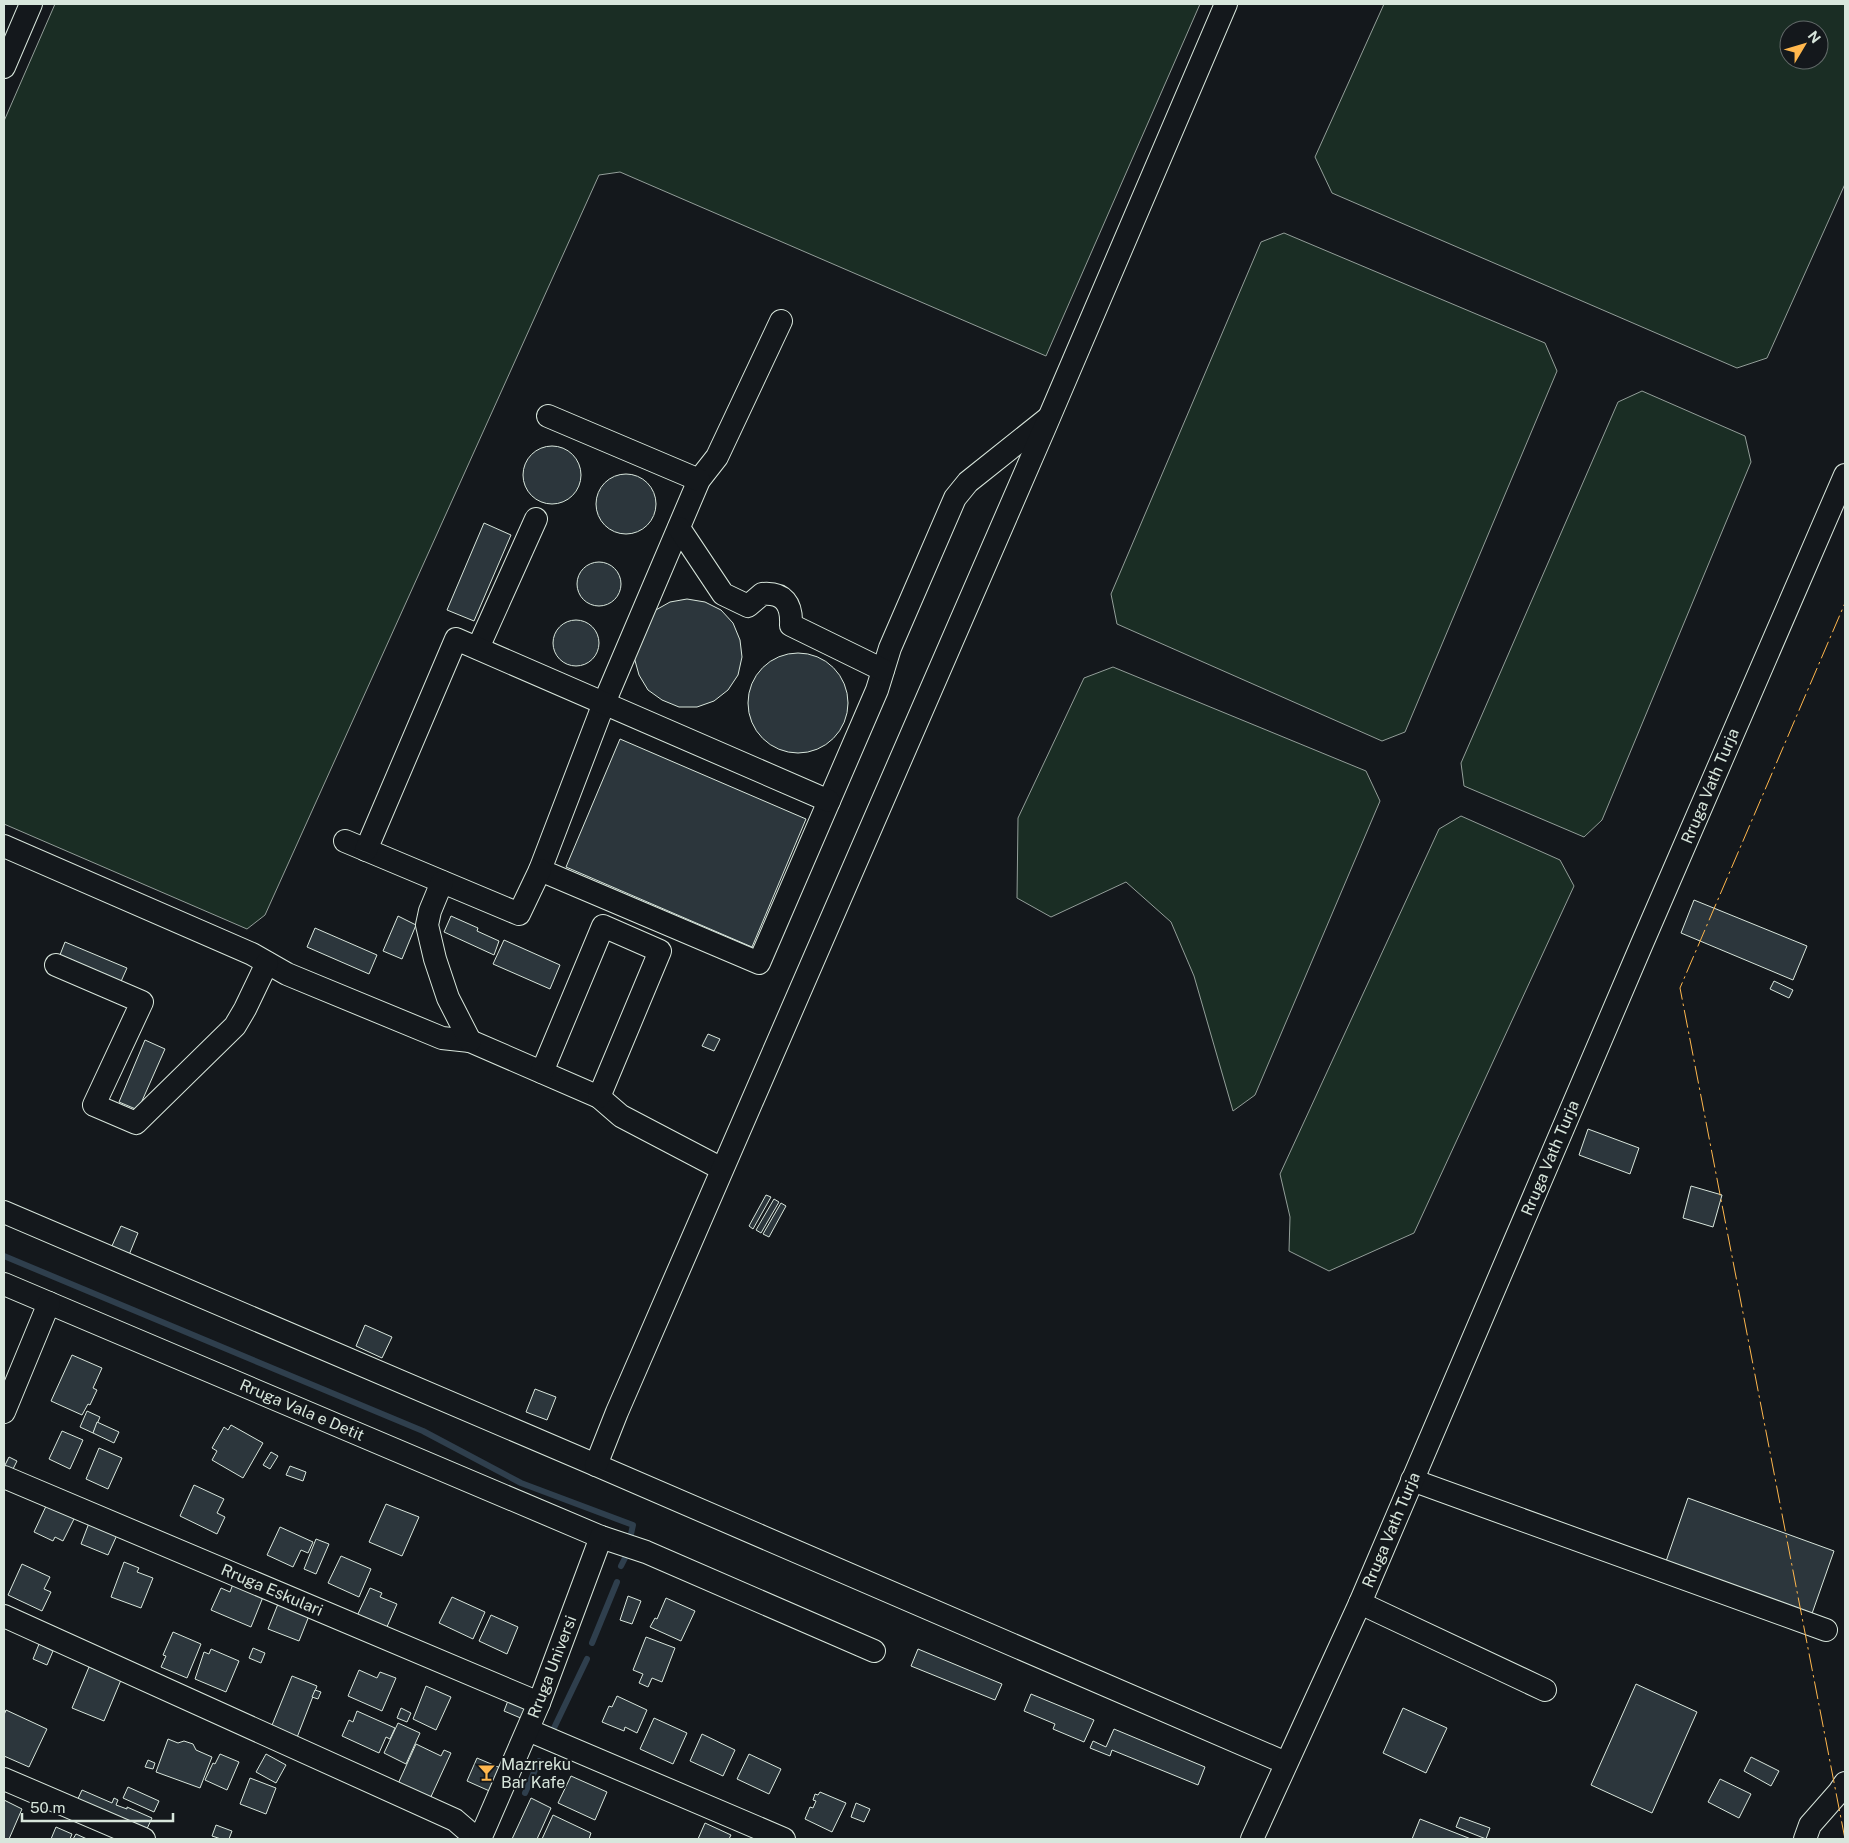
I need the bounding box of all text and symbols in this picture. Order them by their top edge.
north arrow [1779,20,1829,70]
text: N [1805,28,1824,46]
street label: Rruga Vath Turja [1677,725,1743,847]
street label: Rruga Vath Turja [1517,1097,1583,1219]
street label: Rruga Vala e Detit [237,1375,367,1445]
street label: Rruga Vath Turja [1358,1469,1424,1591]
street label: Rruga Eskulari [218,1560,326,1620]
street label: Rruga Universi [524,1613,580,1721]
place label: Mazrreku Bar Kafe [501,1755,571,1792]
bar icon: Mazrreku Bar Kafe [477,1763,497,1783]
scale bar [22,1790,174,1822]
text: 50 m [30,1799,65,1816]

